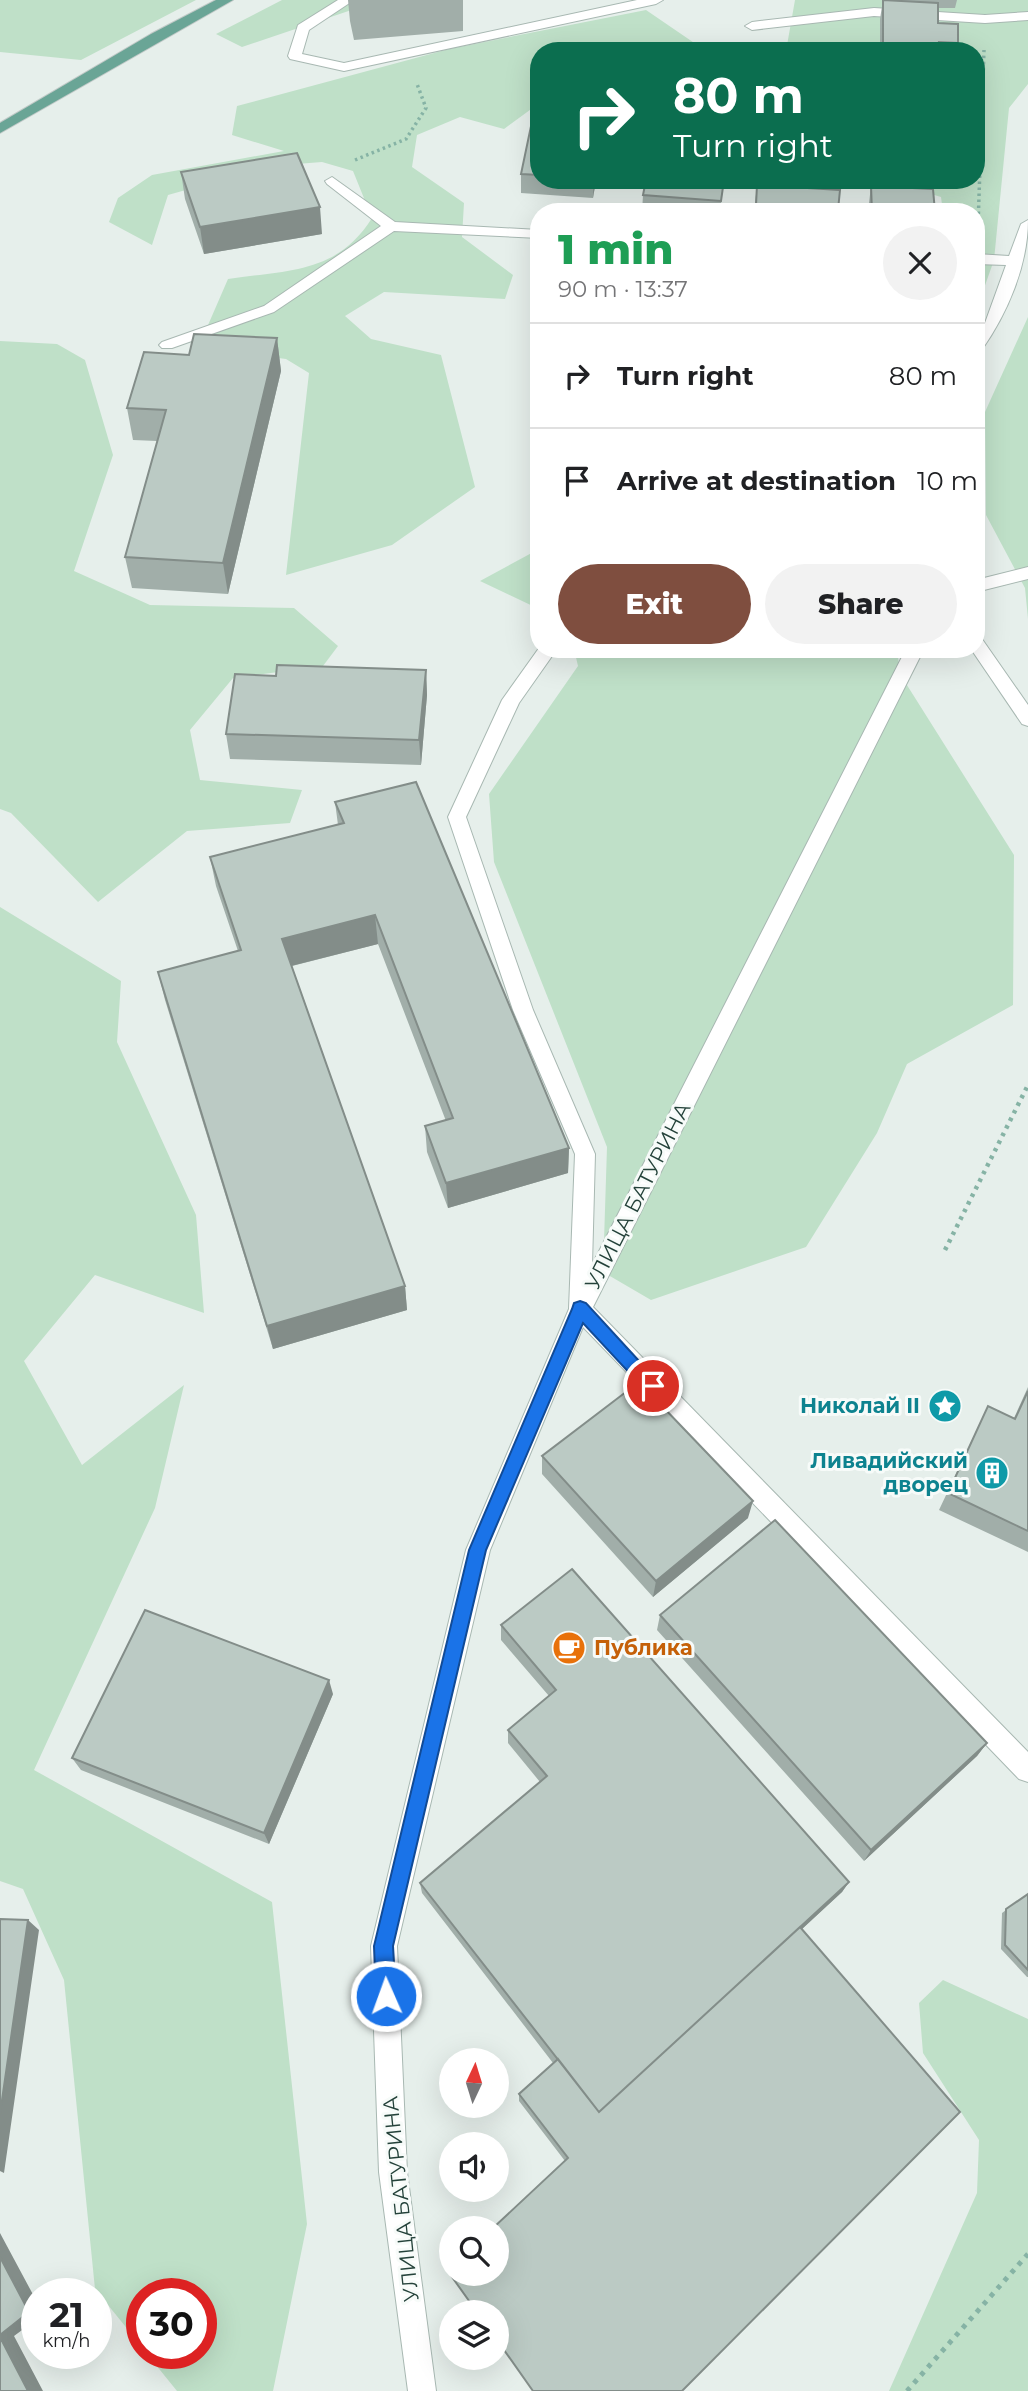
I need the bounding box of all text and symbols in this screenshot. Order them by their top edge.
text: 80 m [673,66,804,125]
icon: right [558,70,649,161]
text: Turn right [673,126,833,165]
text: 1 min [558,223,674,275]
button: close [883,226,957,300]
text: 90 m · 13:37 [558,275,688,303]
icon: right [558,357,596,395]
text: Turn right [617,360,753,392]
text: 80 m [889,360,957,392]
icon: arrive [558,462,596,500]
text: Arrive at destination [617,465,896,497]
text: 10 m [917,465,978,497]
button: Exit [558,564,751,644]
button: Share [765,564,957,644]
street label: УЛИЦА БАТУРИНА [579,1098,696,1294]
pin [623,1356,683,1416]
icon: arrive [634,1367,672,1405]
place icon: Николай II [926,1387,964,1425]
place label: Николай II [800,1393,920,1418]
place label: Ливадийский дворец [810,1448,968,1497]
building icon: Ливадийский дворец [973,1454,1011,1492]
cafe icon: Публика [550,1629,588,1667]
place label: Публика [594,1635,693,1660]
position arrow [349,1959,423,2033]
north arrow [439,2048,509,2118]
map controls [439,2048,509,2370]
street label: УЛИЦА БАТУРИНА [377,2095,424,2303]
button: sound [439,2132,509,2202]
button: search [439,2216,509,2286]
speed limit sign: 30 [126,2278,217,2369]
text: 21 [49,2293,84,2336]
button: layers [439,2300,509,2370]
text: km/h [42,2330,91,2352]

